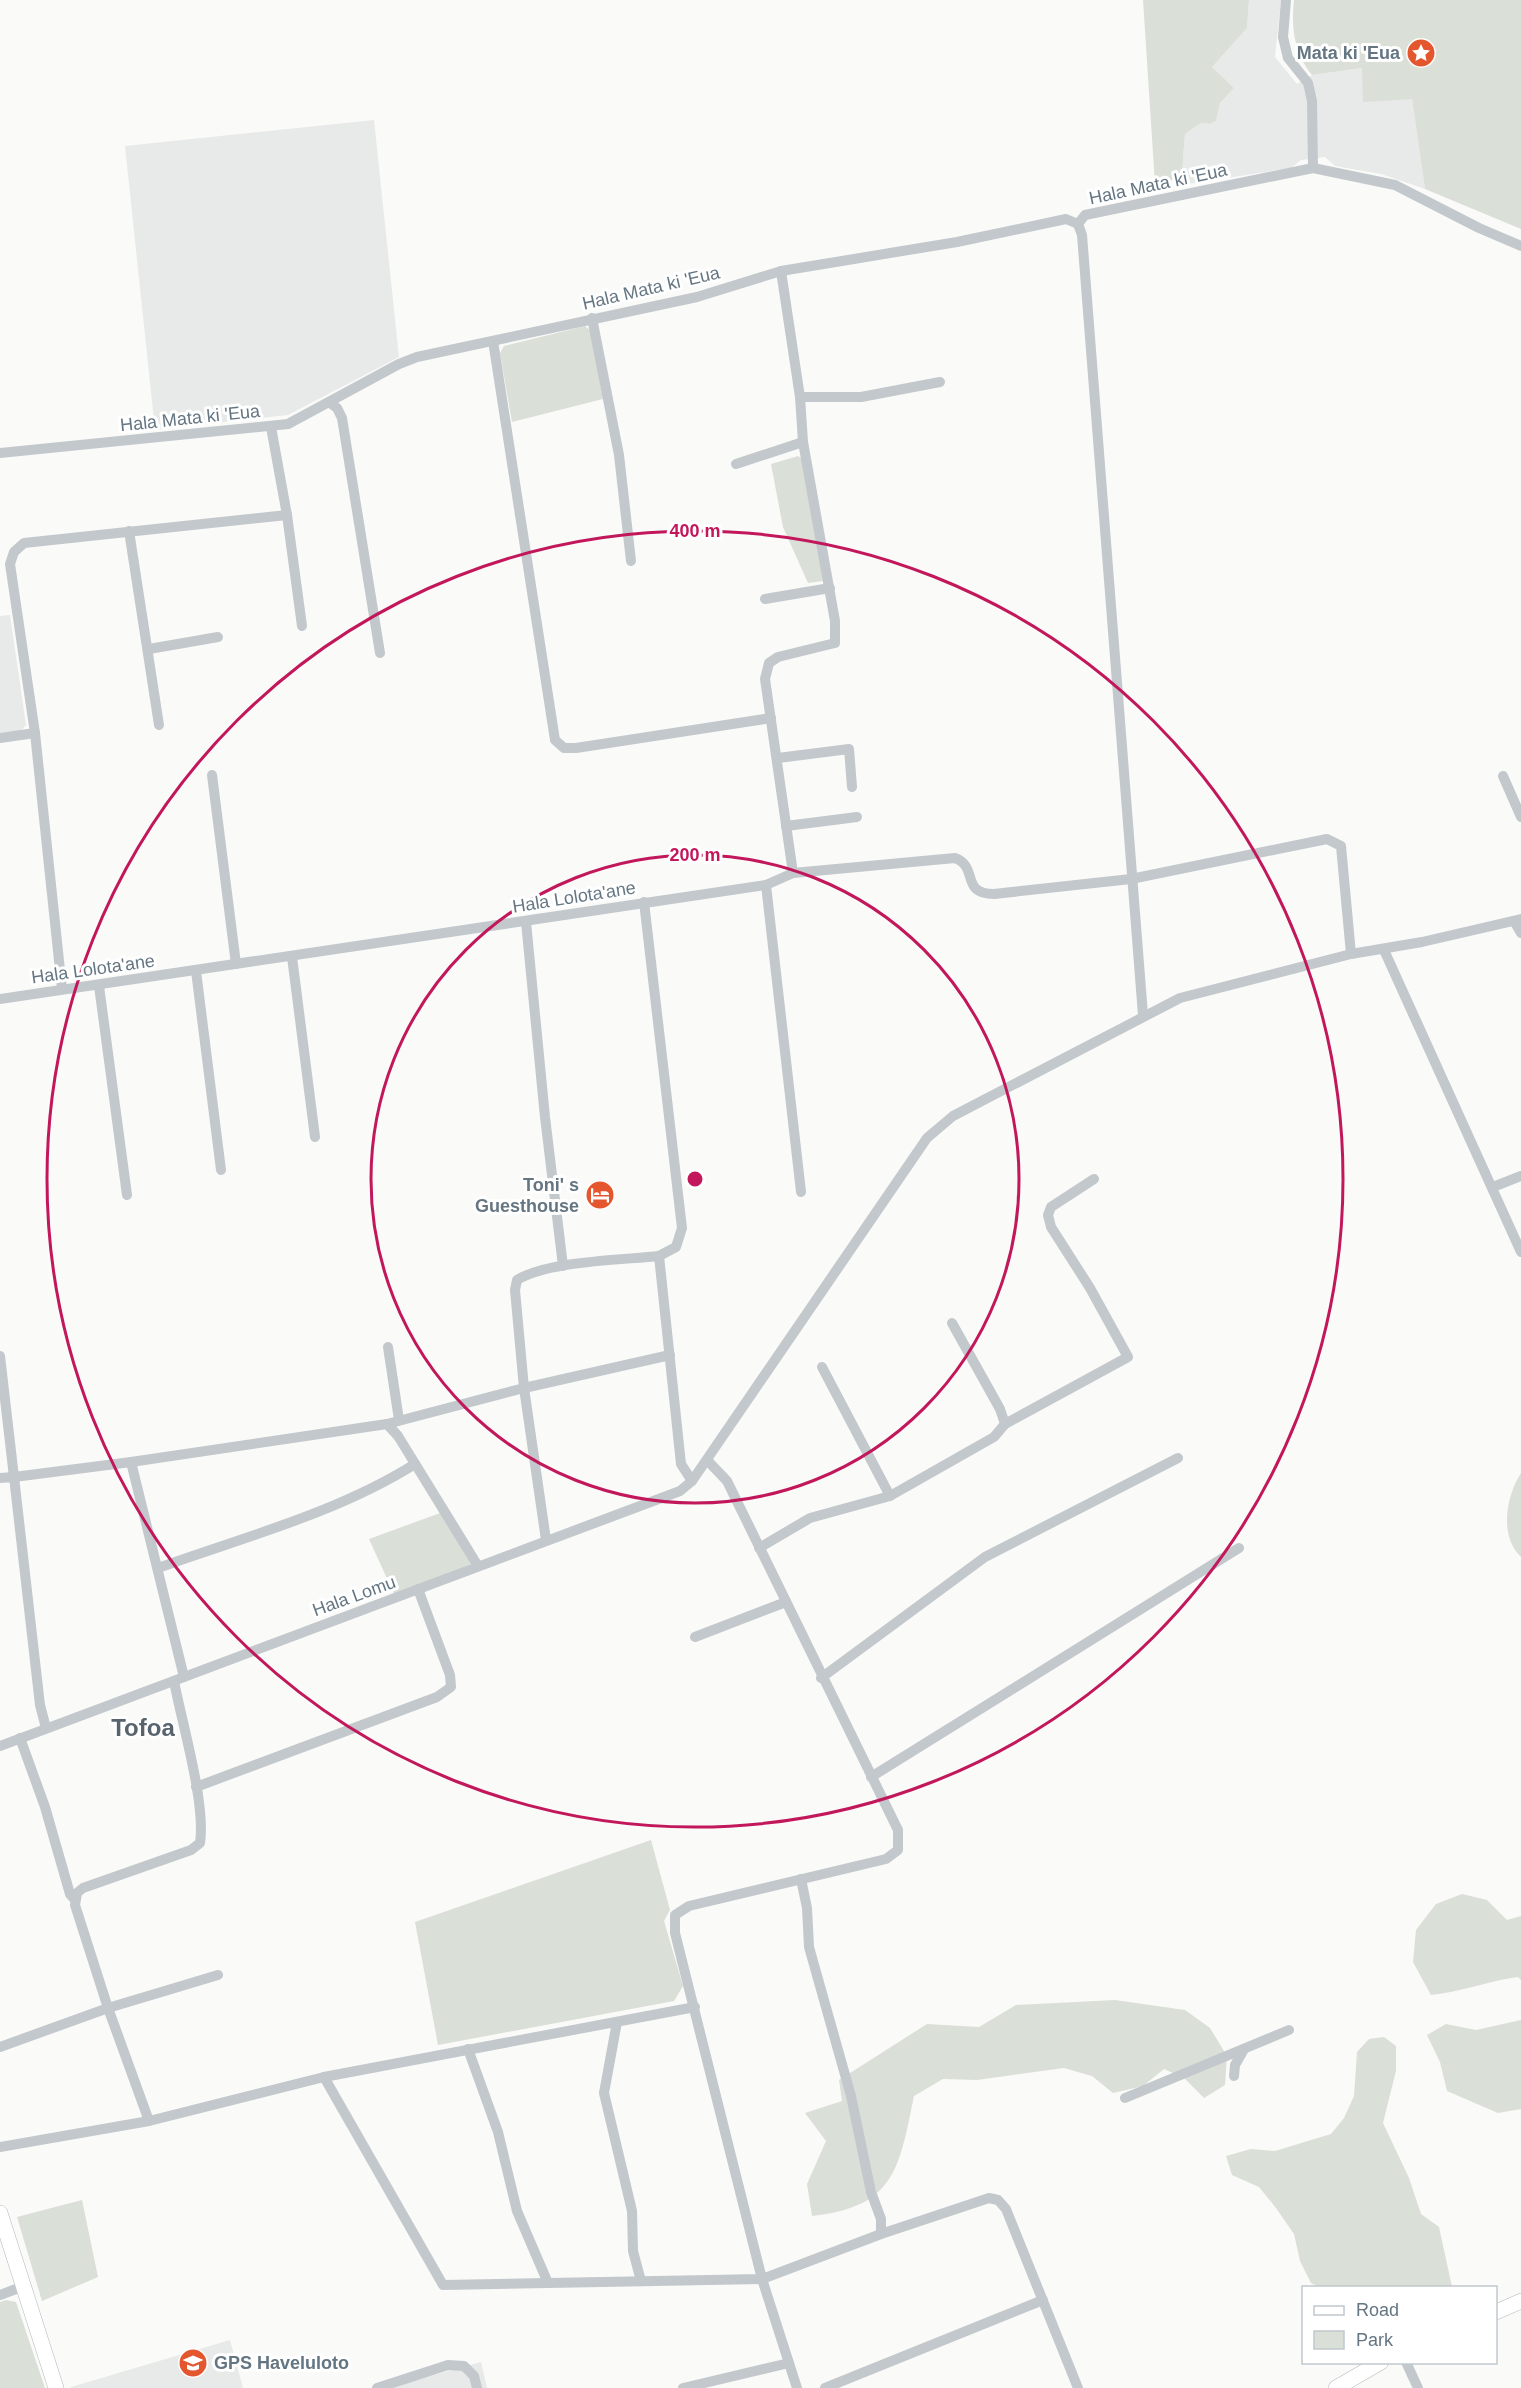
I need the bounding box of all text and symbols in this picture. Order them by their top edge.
place icon: Mata ki 'Eua [1405,37,1437,69]
place label: Mata ki 'Eua [1297,43,1401,63]
street label: Hala Mata ki 'Eua [1087,159,1230,208]
street label: Hala Mata ki 'Eua [580,262,723,314]
street label: Hala Mata ki 'Eua [119,401,262,435]
text: 400 m [669,521,721,541]
text: 200 m [669,845,721,865]
street label: Hala Lolota'ane [511,877,637,917]
street label: Hala Lolota'ane [30,950,156,988]
centre of rings [685,1169,705,1189]
place label: Toni' s Guesthouse [475,1175,579,1216]
hotel icon: Toni' s Guesthouse [584,1179,616,1211]
street label: Hala Lomu [310,1572,398,1620]
district label: Tofoa [111,1714,175,1741]
legend [1302,2286,1497,2364]
text: Road [1356,2300,1399,2320]
text: Park [1356,2330,1394,2350]
school or university icon: GPS Haveluloto [177,2347,209,2379]
place label: GPS Haveluloto [214,2353,349,2373]

